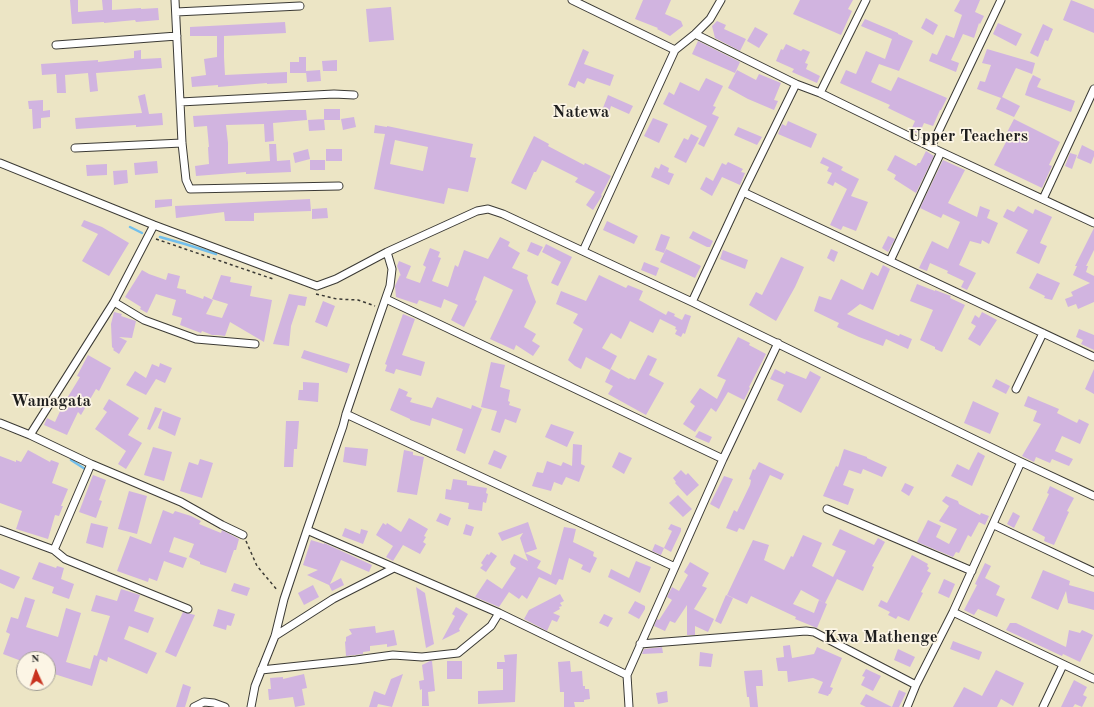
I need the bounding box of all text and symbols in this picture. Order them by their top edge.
district label: Natewa [553,103,609,123]
district label: Upper Teachers [908,127,1028,147]
district label: Wamagata [11,392,91,412]
district label: Kwa Mathenge [824,628,938,648]
north arrow [16,651,56,691]
text: N [31,654,40,665]

